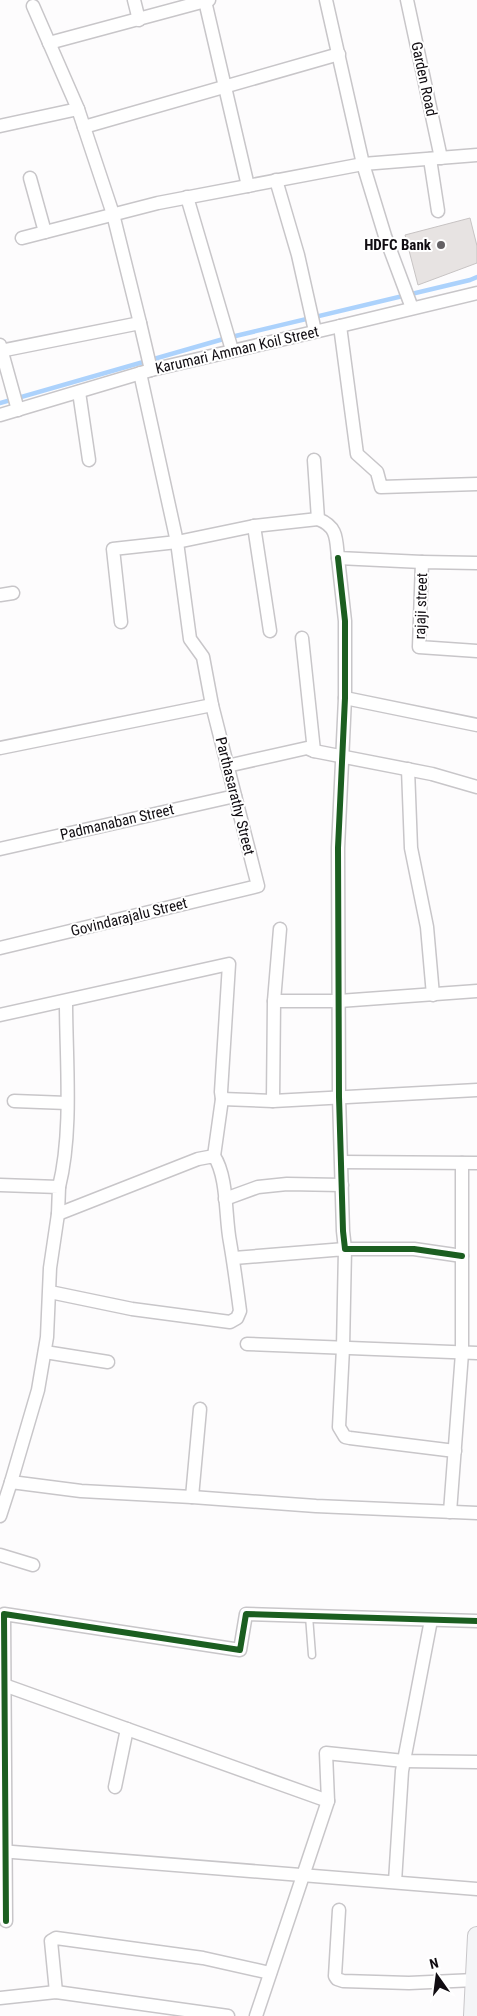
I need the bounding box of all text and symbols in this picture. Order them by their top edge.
street label: Garden Road [407,40,441,118]
place label: HDFC Bank [364,236,432,254]
marker: HDFC Bank [435,239,447,251]
street label: Karumari Amman Koil Street [153,322,321,378]
street label: rajaji street [411,572,431,640]
street label: Parthasarathy Street [212,735,258,857]
street label: Padmanaban Street [58,800,176,844]
street label: Govindarajalu Street [69,894,189,940]
north arrow [412,1951,462,2001]
text: N [428,1955,440,1972]

